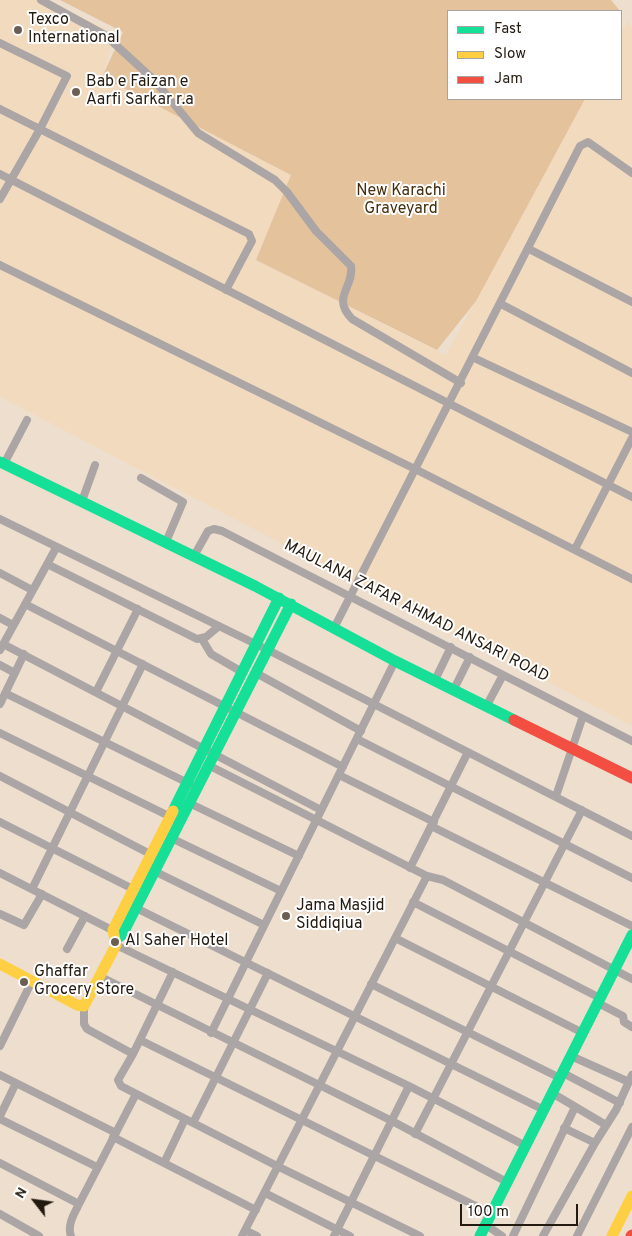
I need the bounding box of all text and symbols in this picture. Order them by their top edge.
legend [447,10,622,100]
place label: Texco International [28,11,120,49]
text: Fast [494,20,522,39]
marker: Texco International [12,24,24,36]
text: Slow [494,45,526,64]
text: Jam [494,70,523,89]
place label: Bab e Faizan e Aarfi Sarkar r.a [86,73,194,111]
marker: Bab e Faizan e Aarfi Sarkar r.a [70,86,82,98]
park label: New Karachi Graveyard [356,182,446,220]
street label: MAULANA ZAFAR AHMAD ANSARI ROAD [280,537,552,687]
place label: Jama Masjid Siddiqiua [296,897,385,935]
marker: Jama Masjid Siddiqiua [280,910,292,922]
place label: Al Saher Hotel [125,932,229,952]
marker: Al Saher Hotel [109,936,121,948]
place label: Ghaffar Grocery Store [34,963,134,1001]
marker: Ghaffar Grocery Store [18,976,30,988]
north arrow [10,1176,60,1226]
text: N [12,1185,31,1202]
scale bar [462,1194,580,1226]
text: 100 m [468,1203,509,1222]

